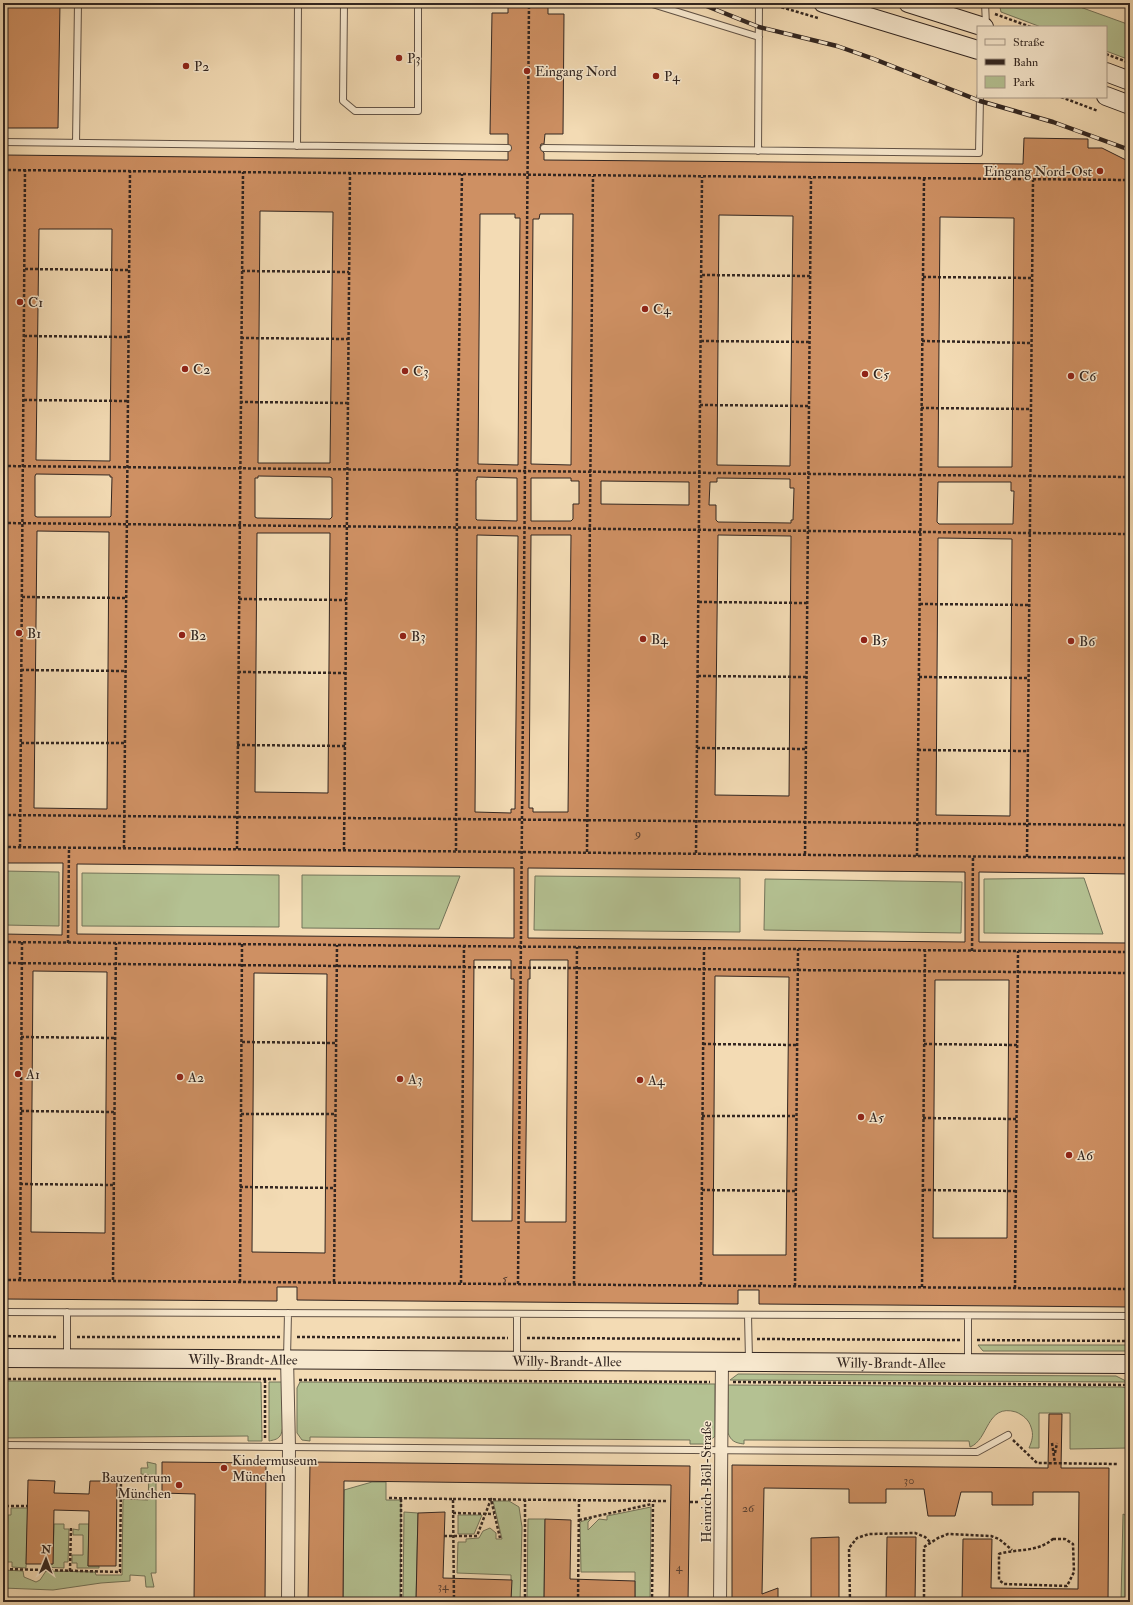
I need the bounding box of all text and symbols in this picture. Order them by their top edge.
legend [977,26,1107,98]
text: Straße [1013,35,1044,50]
place label: P3 [407,50,421,67]
marker: P3 [394,53,404,63]
text: Bahn [1013,55,1038,70]
place label: P2 [194,58,209,75]
marker: P2 [181,61,191,71]
place label: Eingang Nord [535,63,617,80]
marker: Eingang Nord [522,66,532,76]
place label: P4 [664,68,681,85]
marker: P4 [651,71,661,81]
text: Park [1013,75,1035,90]
place label: Eingang Nord-Ost [984,163,1092,180]
marker: Eingang Nord-Ost [1095,166,1105,176]
place label: C1 [28,294,43,311]
marker: C1 [15,297,25,307]
place label: C4 [653,301,672,318]
marker: C4 [640,304,650,314]
place label: C2 [193,361,210,378]
place label: C3 [413,363,429,380]
marker: C2 [180,364,190,374]
marker: C3 [400,366,410,376]
place label: C5 [873,366,890,383]
place label: C6 [1079,368,1097,385]
marker: C5 [860,369,870,379]
marker: C6 [1066,371,1076,381]
place label: B1 [27,625,41,642]
place label: B2 [190,627,206,644]
marker: B1 [14,628,24,638]
place label: B3 [411,628,426,645]
marker: B2 [177,630,187,640]
marker: B3 [398,631,408,641]
place label: B4 [651,631,669,648]
place label: B5 [872,632,888,649]
place label: B6 [1079,633,1096,650]
marker: B4 [638,634,648,644]
marker: B5 [859,635,869,645]
marker: B6 [1066,636,1076,646]
house number: 9 [634,826,641,841]
place label: A1 [25,1066,40,1083]
marker: A1 [13,1069,23,1079]
place label: A2 [187,1069,204,1086]
place label: A3 [407,1071,422,1088]
marker: A2 [175,1072,185,1082]
place label: A4 [647,1072,666,1089]
marker: A3 [395,1074,405,1084]
marker: A4 [635,1075,645,1085]
place label: A5 [868,1109,885,1126]
marker: A5 [856,1112,866,1122]
place label: A6 [1076,1147,1094,1164]
marker: A6 [1064,1150,1074,1160]
house number: 5 [502,1271,508,1286]
street label: Willy-Brandt-Allee [187,1350,298,1369]
street label: Willy-Brandt-Allee [511,1352,622,1370]
street label: Willy-Brandt-Allee [835,1354,946,1372]
street label: Heinrich-Böll-Straße [698,1421,715,1543]
place label: Kindermuseum München [232,1452,318,1485]
marker: Kindermuseum München [219,1463,229,1473]
place label: Bauzentrum München [101,1469,171,1502]
house number: 30 [904,1473,914,1488]
marker: Bauzentrum München [174,1480,184,1490]
house number: 26 [742,1501,755,1516]
north arrow [26,1539,66,1579]
text: N [40,1543,52,1556]
house number: 4 [676,1560,683,1575]
house number: 34 [437,1579,449,1594]

